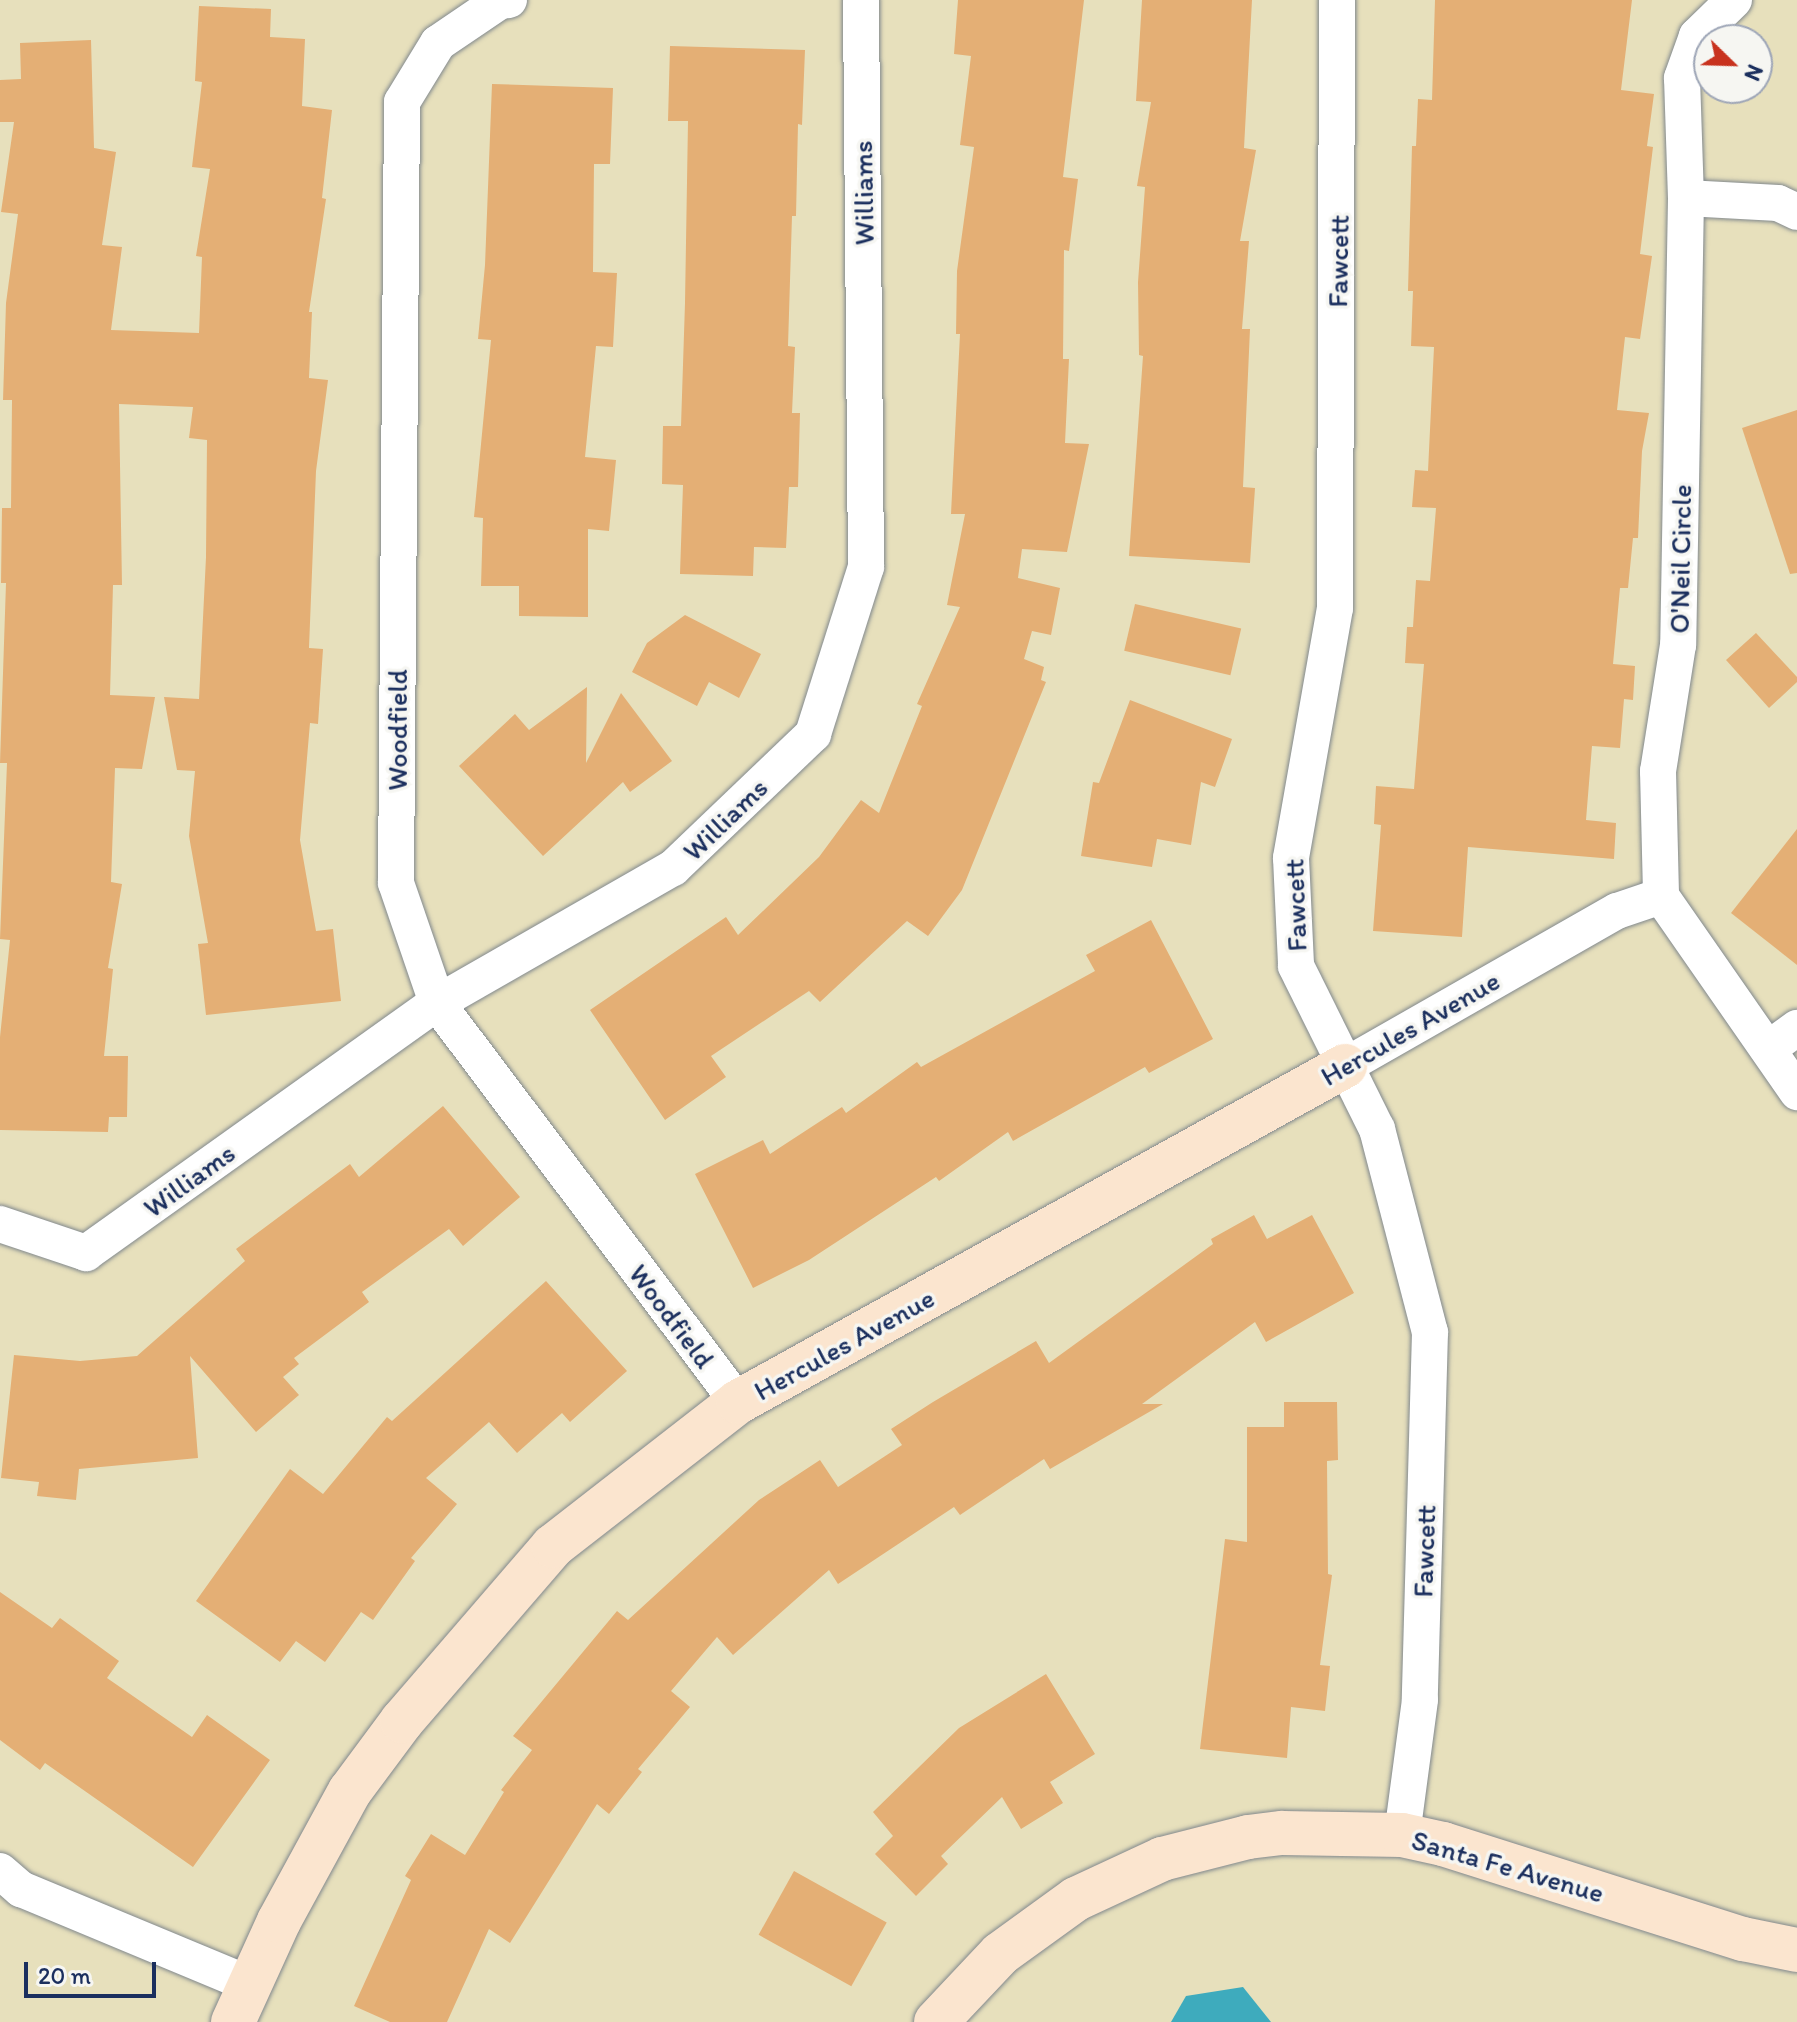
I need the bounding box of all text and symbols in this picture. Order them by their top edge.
north arrow [1693,24,1773,104]
text: N [1738,61,1769,85]
street label: Williams [845,140,881,246]
street label: Fawcett [1320,214,1356,308]
street label: O'Neil Circle [1662,484,1698,634]
street label: Woodfield [380,669,414,791]
street label: Williams [676,771,774,867]
street label: Fawcett [1277,858,1313,952]
street label: Hercules Avenue [1315,964,1505,1092]
street label: Williams [137,1136,241,1224]
street label: Woodfield [622,1257,722,1375]
street label: Hercules Avenue [749,1281,939,1407]
street label: Fawcett [1406,1504,1442,1598]
street label: Santa Fe Avenue [1409,1823,1607,1909]
scale bar [28,1946,160,1996]
text: 20 m [38,1961,91,1990]

